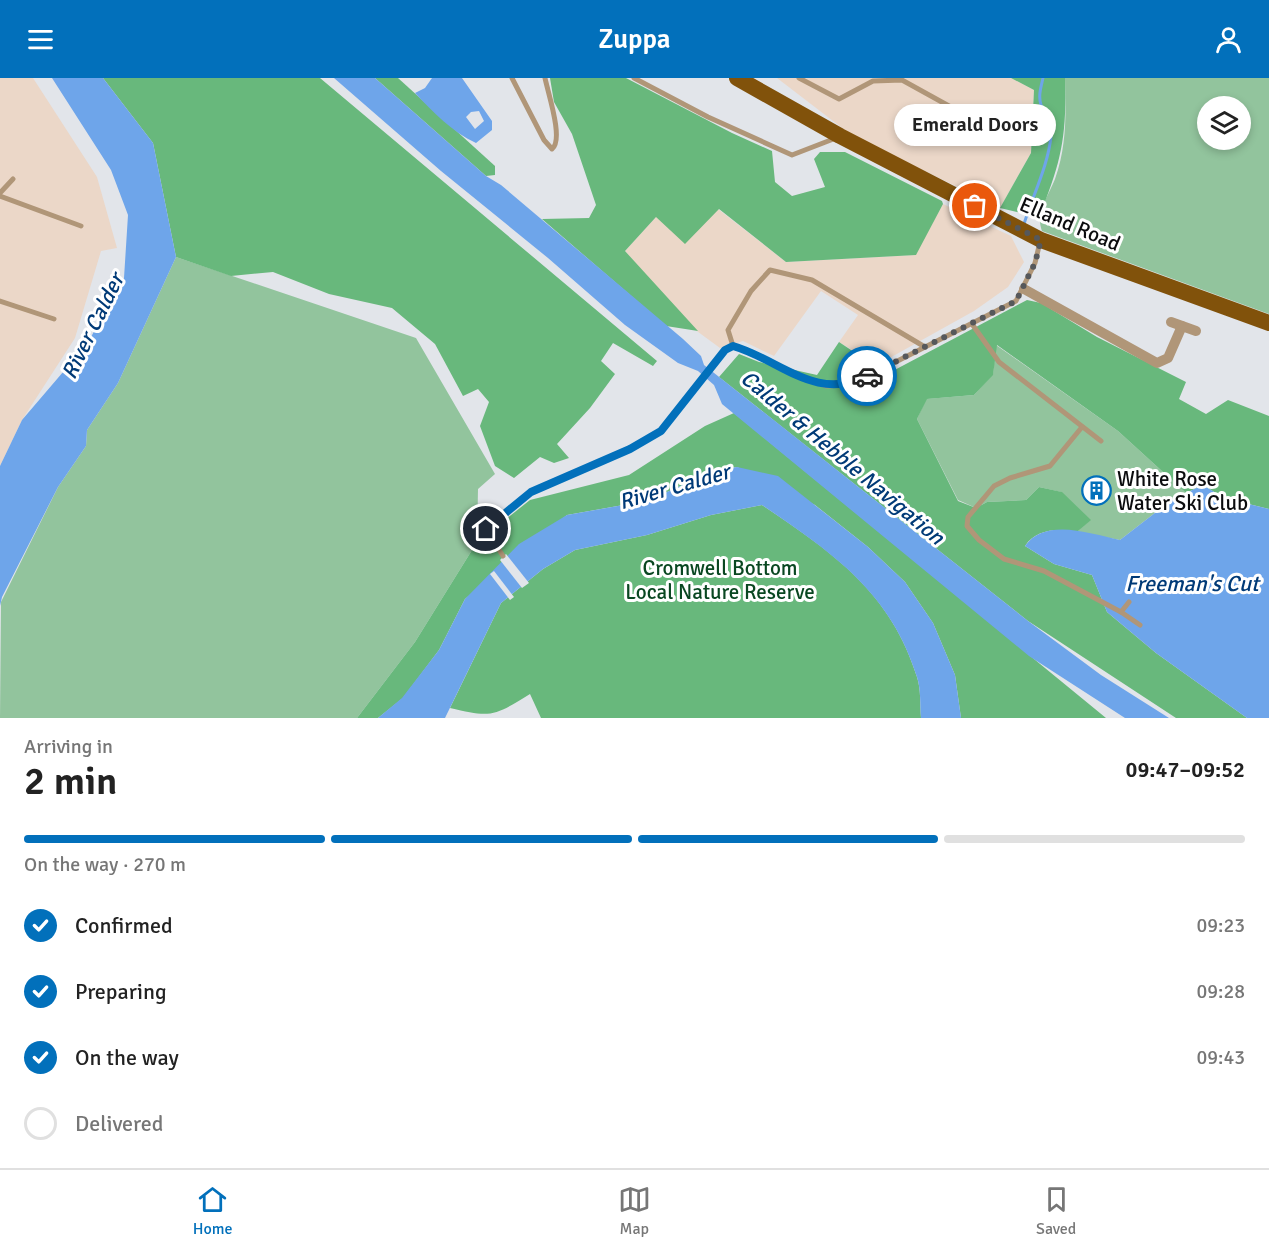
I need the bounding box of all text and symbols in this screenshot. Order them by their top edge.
icon: menu [24,23,57,56]
text: Zuppa [598,23,671,56]
icon: person [1212,23,1245,56]
map controls [1197,96,1251,150]
button: layers [1197,96,1251,150]
callout: Emerald Doors [894,104,1056,146]
text: Emerald Doors [912,112,1038,137]
pin [949,180,1000,231]
icon: bag [958,189,991,222]
street label: Elland Road [1016,191,1124,257]
water label: River Calder [55,266,131,383]
courier [837,346,897,406]
icon: car [851,360,884,393]
water label: Calder & Hebble Navigation [735,364,951,551]
water label: River Calder [616,457,735,515]
place label: White Rose Water Ski Club [1117,466,1248,516]
building icon: White Rose Water Ski Club [1080,475,1112,507]
pin [460,503,511,554]
icon: home [469,512,502,545]
park label: Cromwell Bottom Local Nature Reserve [625,555,815,605]
water label: Freeman's Cut [1125,570,1261,597]
text: Arriving in [24,734,113,759]
text: 09:47–09:52 [1126,756,1245,783]
text: 2 min [24,757,117,805]
text: On the way · 270 m [24,852,186,877]
icon: check [24,909,57,942]
text: Confirmed [75,912,173,939]
text: 09:23 [1196,913,1245,938]
icon: check [24,975,57,1008]
text: Preparing [75,978,167,1005]
text: 09:28 [1196,979,1245,1004]
icon: check [24,1041,57,1074]
text: On the way [75,1044,179,1071]
text: 09:43 [1196,1045,1245,1070]
text: Delivered [75,1110,163,1137]
tab: Home [193,1183,233,1239]
tab: Map [618,1183,651,1239]
tab: Saved [1036,1183,1076,1239]

